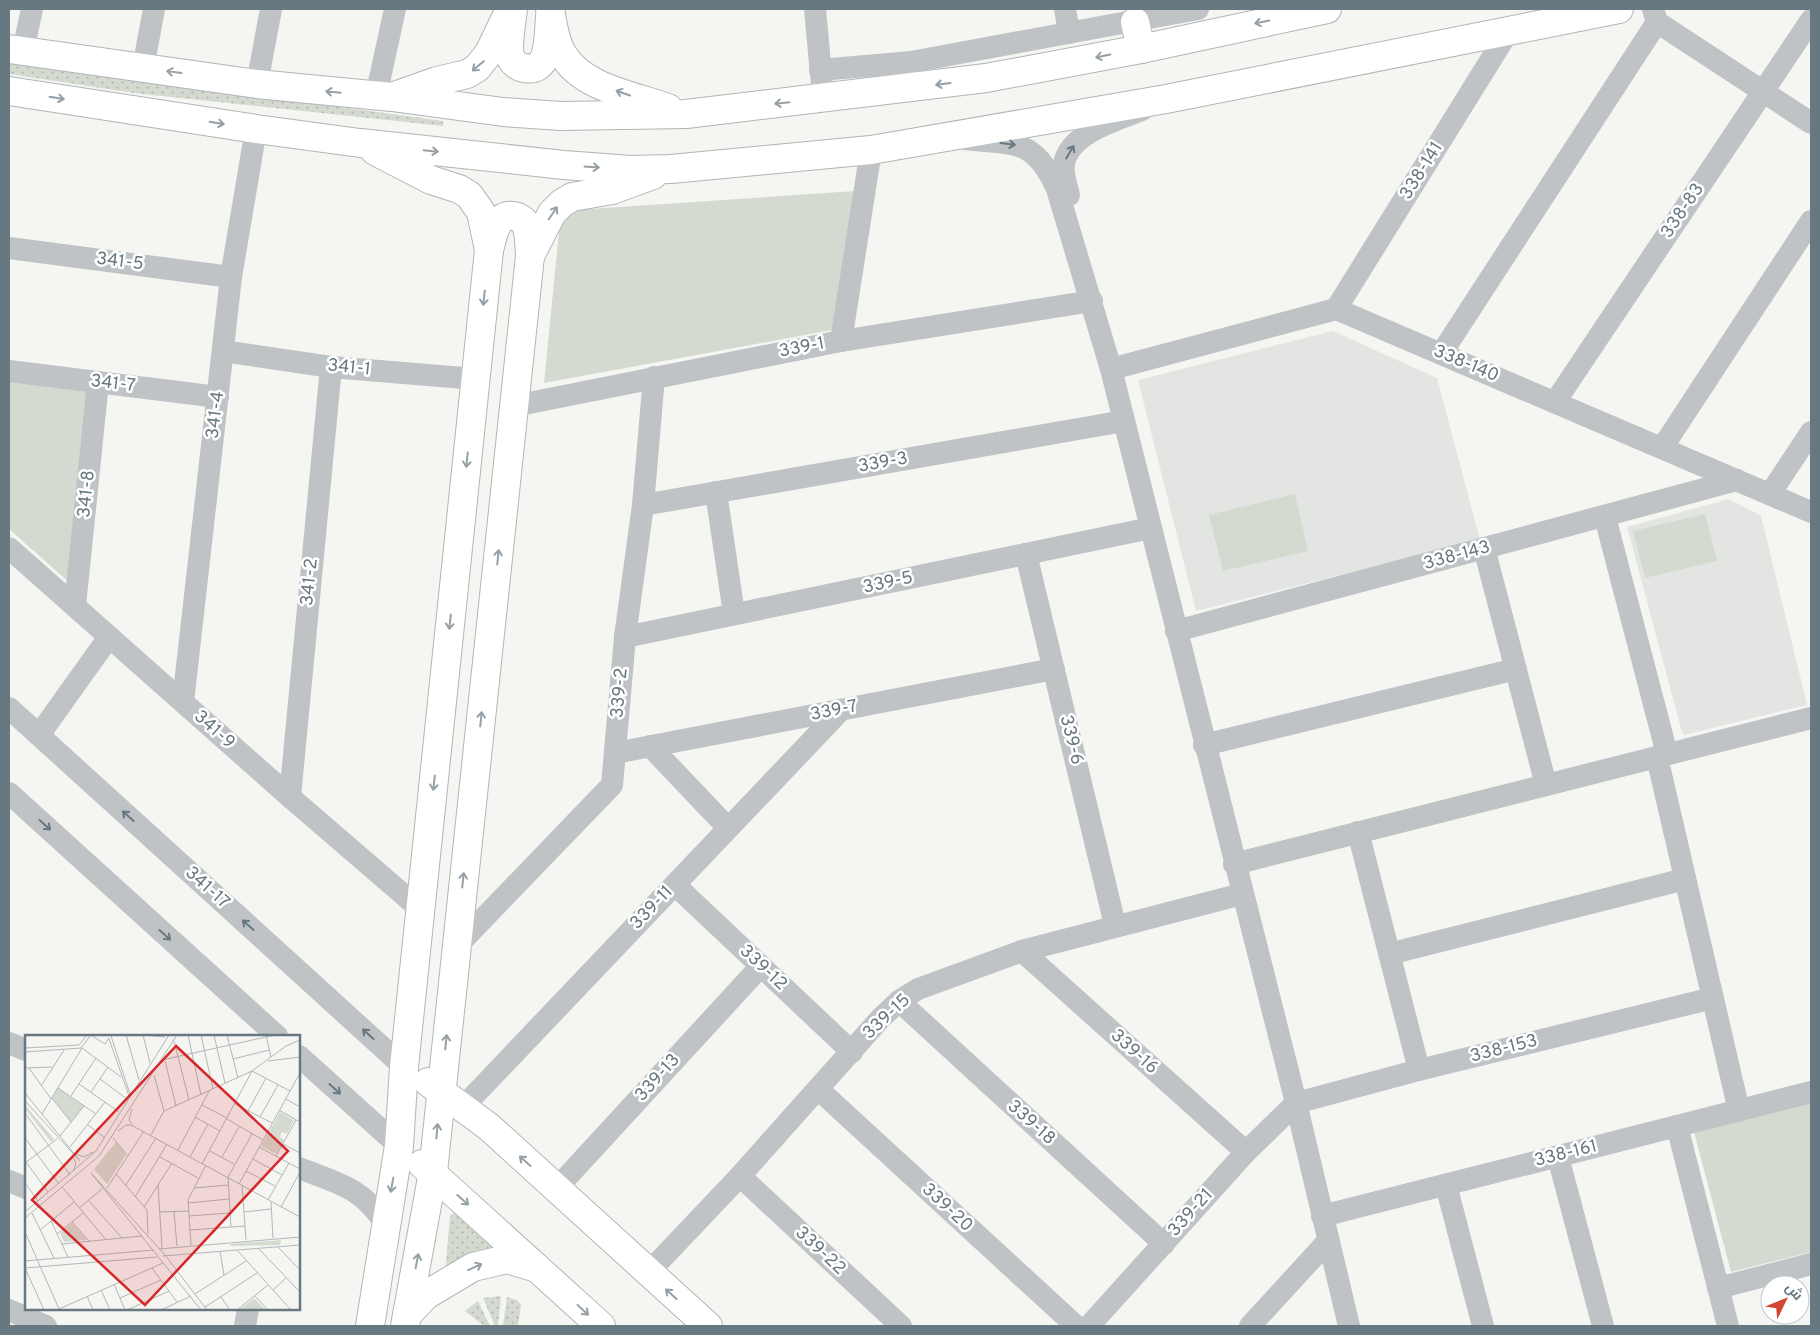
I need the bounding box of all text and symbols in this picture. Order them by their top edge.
one-way arrow [1255,18,1271,28]
one-way arrow [1096,51,1112,61]
one-way arrow [472,60,485,71]
one-way arrow [167,67,183,77]
one-way arrow [936,79,952,89]
one-way arrow [326,87,342,97]
one-way arrow [615,87,631,97]
one-way arrow [49,94,65,104]
one-way arrow [774,98,790,108]
one-way arrow [209,119,225,129]
street label: 338-141 [1395,138,1449,204]
one-way arrow [1000,139,1016,149]
one-way arrow [1065,145,1075,160]
one-way arrow [422,146,438,156]
one-way arrow [584,162,600,172]
street label: 338-83 [1656,179,1710,243]
one-way arrow [548,207,558,221]
street label: 341-5 [95,248,145,276]
one-way arrow [479,290,489,306]
street label: 339-1 [777,332,827,364]
street label: 338-140 [1430,340,1502,388]
street label: 341-1 [326,354,372,382]
street label: 341-7 [89,370,137,398]
street label: 341-4 [202,390,230,440]
street label: 339-3 [856,447,910,479]
one-way arrow [462,452,472,468]
street label: 341-8 [73,469,101,519]
street label: 338-143 [1421,536,1493,576]
one-way arrow [493,549,503,565]
street label: 341-2 [296,557,324,607]
street label: 339-5 [861,567,915,599]
one-way arrow [446,613,455,629]
street label: 339-2 [606,667,634,719]
street label: 339-7 [808,695,860,727]
street label: 341-9 [189,706,239,754]
one-way arrow [476,711,485,727]
street label: 339-6 [1054,713,1088,767]
one-way arrow [429,775,439,791]
one-way arrow [121,810,134,822]
one-way arrow [38,820,51,831]
street label: 341-17 [180,862,234,914]
one-way arrow [458,872,468,888]
street label: 339-11 [625,881,679,935]
one-way arrow [241,919,254,931]
one-way arrow [159,929,172,941]
street label: 339-12 [734,940,792,996]
street label: 339-15 [858,989,916,1045]
street label: 339-16 [1105,1024,1163,1080]
one-way arrow [362,1029,375,1040]
street label: 338-153 [1468,1030,1540,1068]
one-way arrow [441,1034,451,1050]
inset map [25,1035,300,1310]
street label: 339-13 [630,1049,686,1107]
one-way arrow [328,1083,341,1095]
street label: 339-18 [1002,1095,1060,1151]
one-way arrow [432,1124,442,1140]
street label: 338-161 [1532,1135,1600,1173]
one-way arrow [519,1155,532,1167]
one-way arrow [387,1177,397,1193]
street label: 339-20 [917,1179,977,1237]
street label: 339-21 [1163,1184,1219,1242]
one-way arrow [457,1194,470,1206]
street label: 339-22 [790,1222,850,1280]
one-way arrow [413,1253,423,1269]
one-way arrow [467,1262,482,1272]
north arrow [1760,1275,1810,1325]
text: ش [1781,1279,1807,1305]
one-way arrow [665,1288,678,1300]
one-way arrow [577,1304,590,1316]

